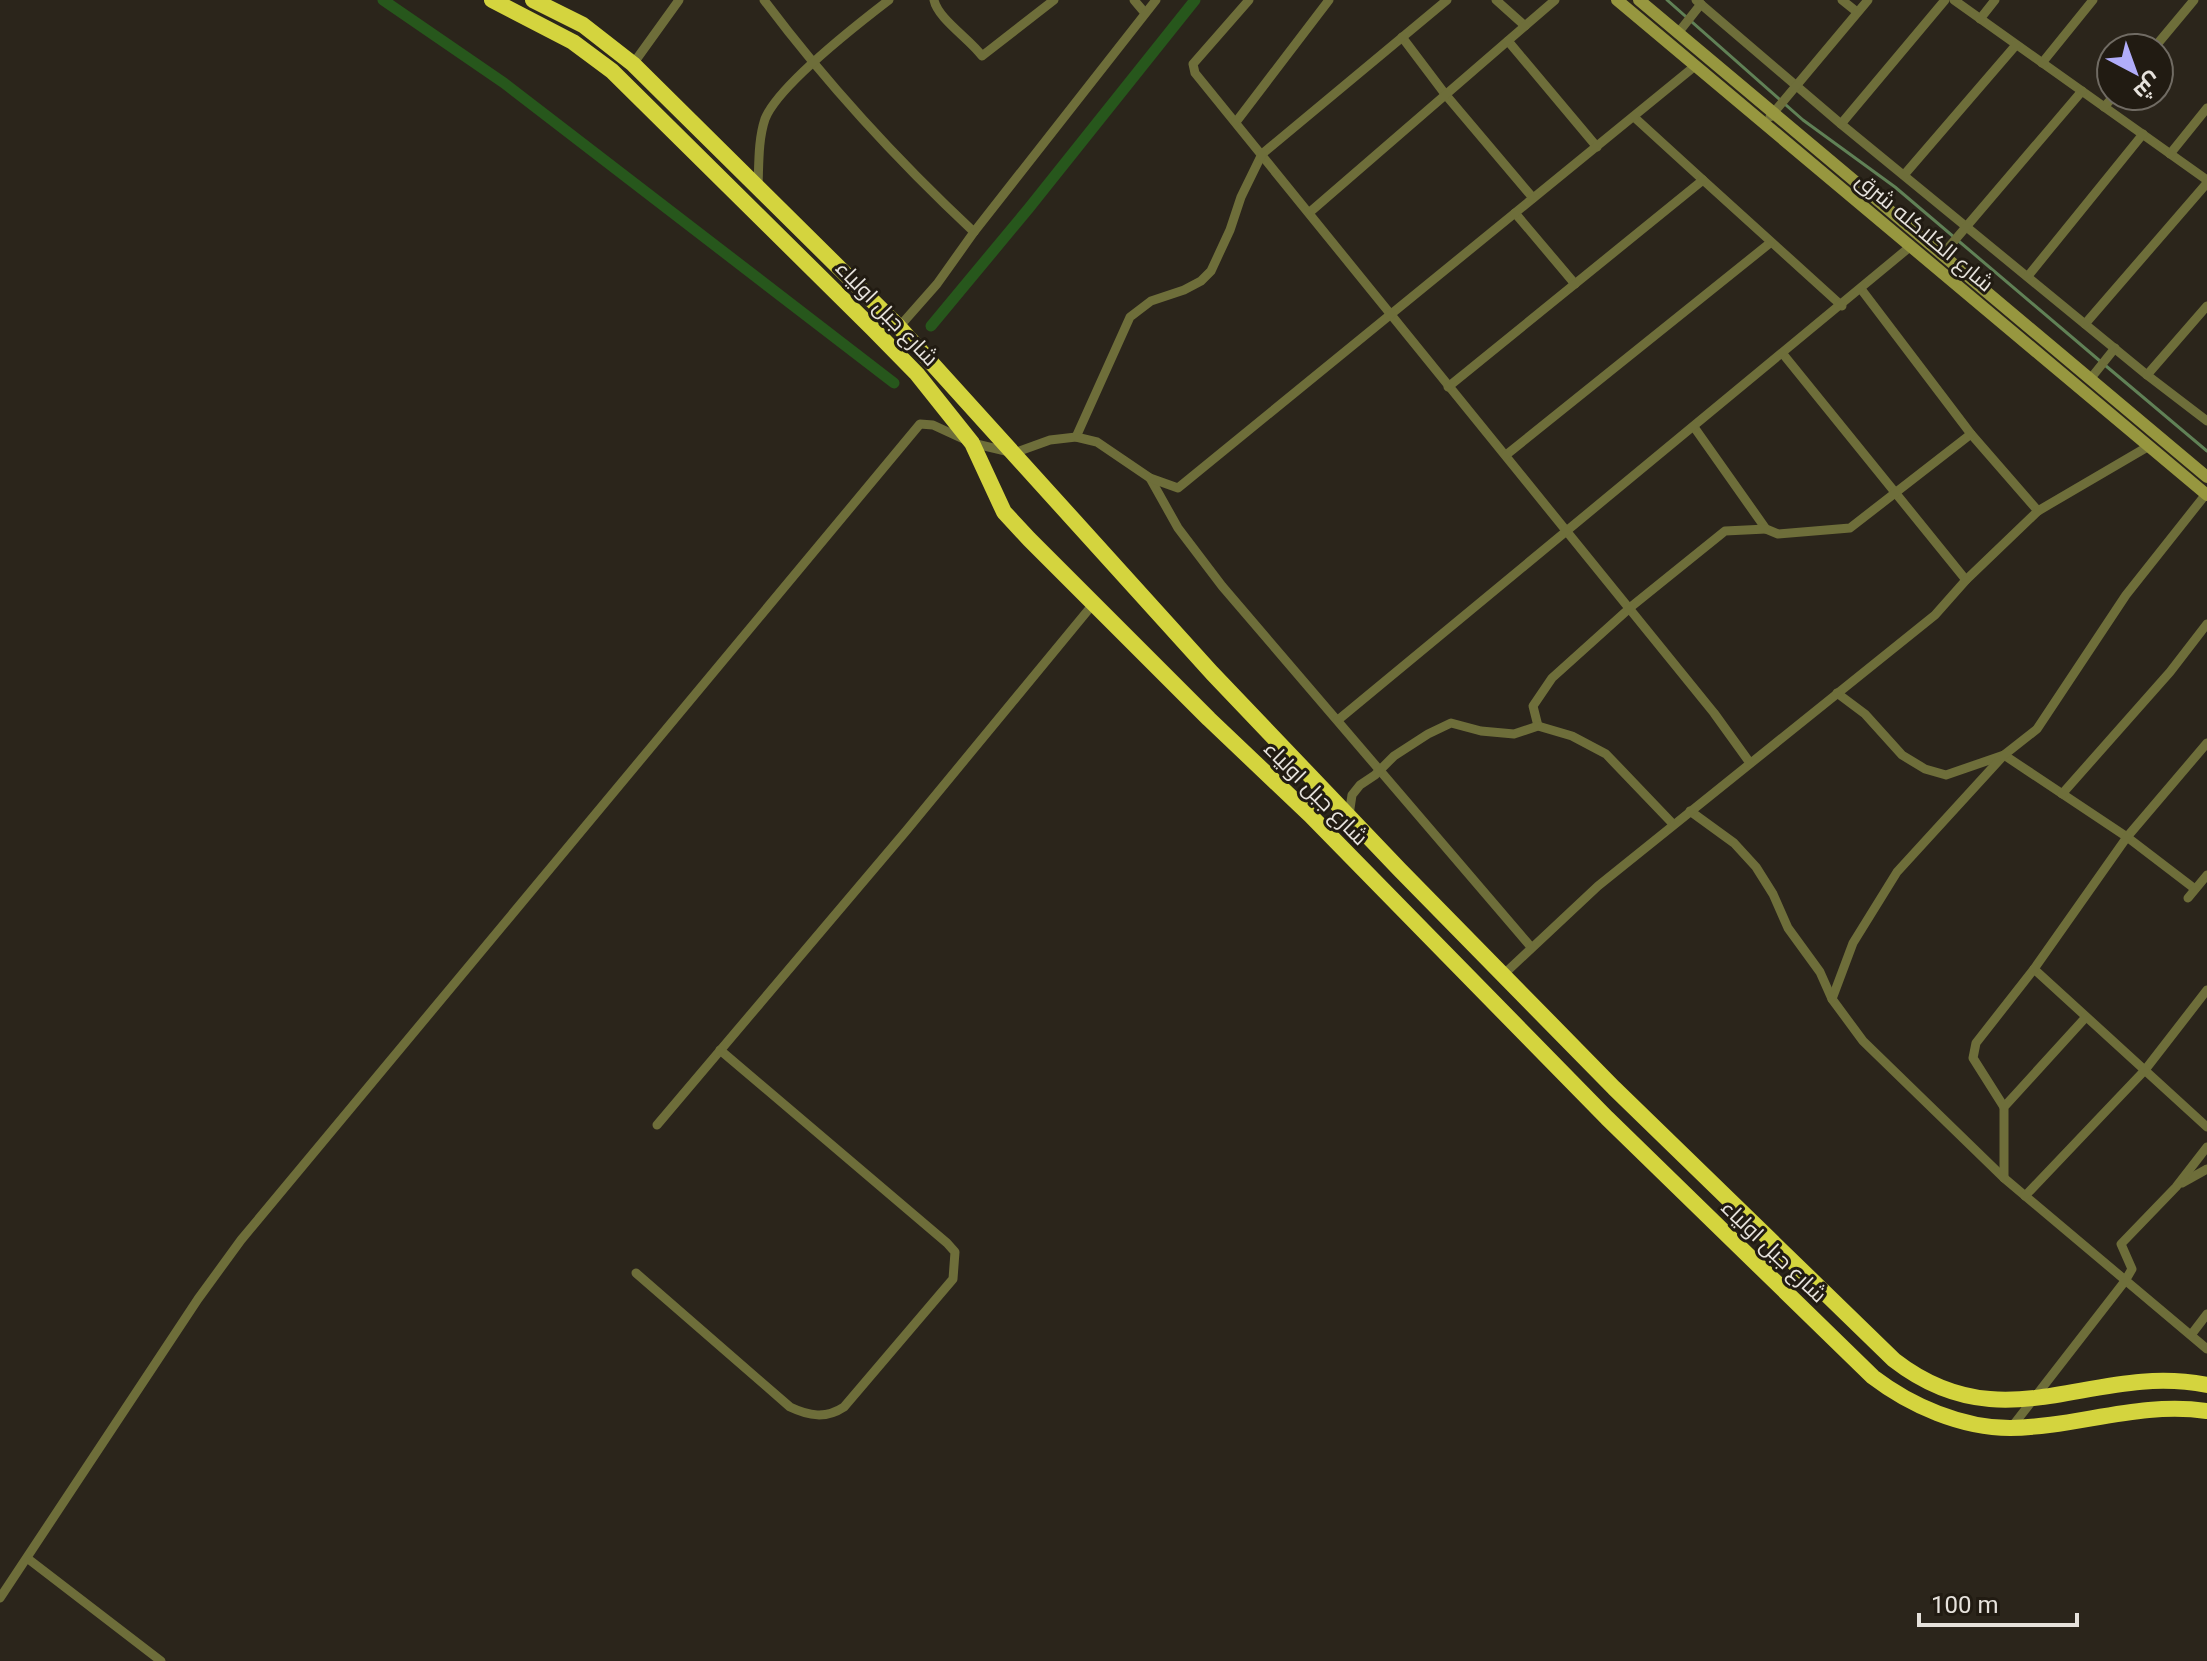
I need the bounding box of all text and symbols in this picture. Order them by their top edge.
north arrow [2095,32,2175,112]
text: ش [2128,67,2167,105]
street label: شارع الكلاكله شرق [1850,167,1999,298]
street label: شارع جبل اولياء [829,255,943,372]
street label: شارع جبل اولياء [1257,736,1373,852]
street label: شارع جبل اولياء [1715,1195,1832,1309]
scale bar [1919,1577,2077,1627]
text: 100 m [1931,1591,1998,1619]

